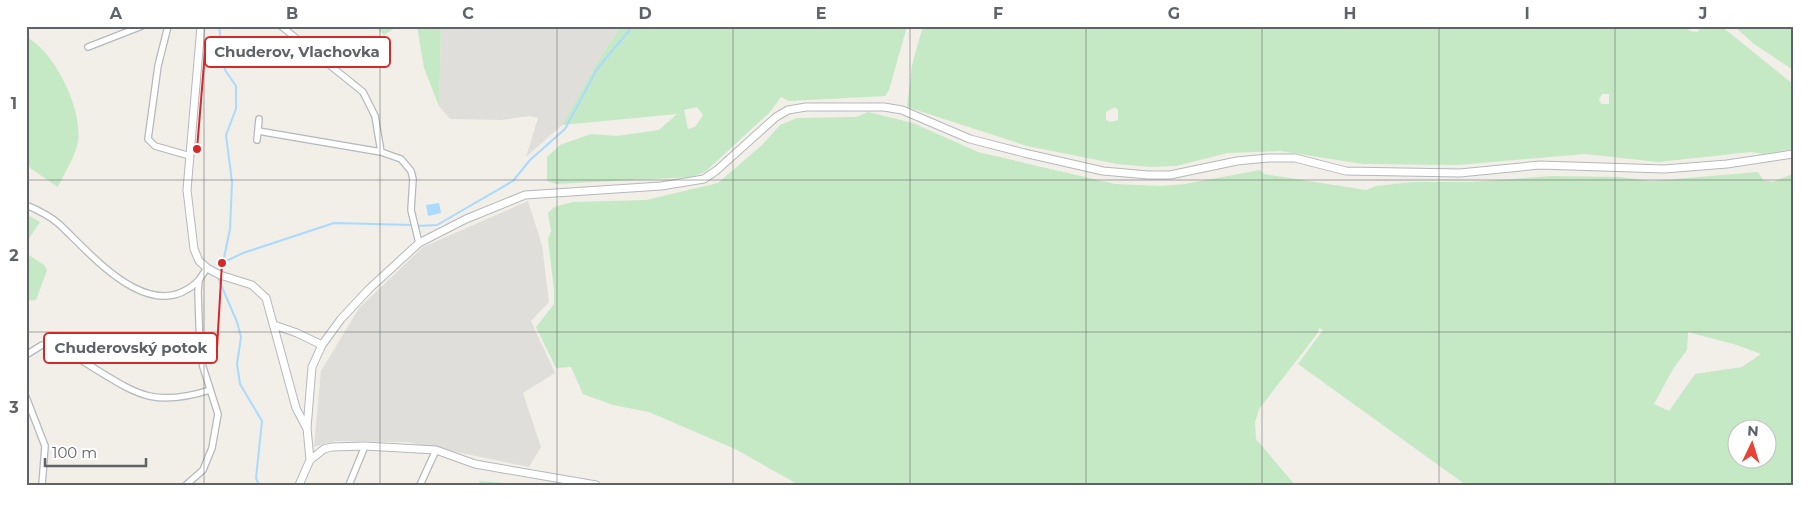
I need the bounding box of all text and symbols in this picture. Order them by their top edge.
text: A [109,4,123,23]
text: B [286,4,298,23]
text: C [462,4,474,23]
text: D [638,4,652,23]
text: E [816,4,826,23]
text: F [993,4,1003,23]
text: G [1168,4,1180,23]
text: H [1344,4,1356,23]
text: I [1524,4,1530,23]
text: J [1698,4,1707,23]
callout: Chuderov, Vlachovka [205,37,390,67]
text: Chuderov, Vlachovka [214,42,380,61]
text: 1 [11,94,17,113]
text: 2 [9,246,19,265]
callout: Chuderovský potok [44,333,217,363]
text: Chuderovský potok [55,338,208,357]
text: 3 [8,398,19,417]
north arrow [1726,418,1776,468]
text: N [1747,422,1759,440]
scale bar [45,436,146,468]
text: 100 m [52,443,97,462]

